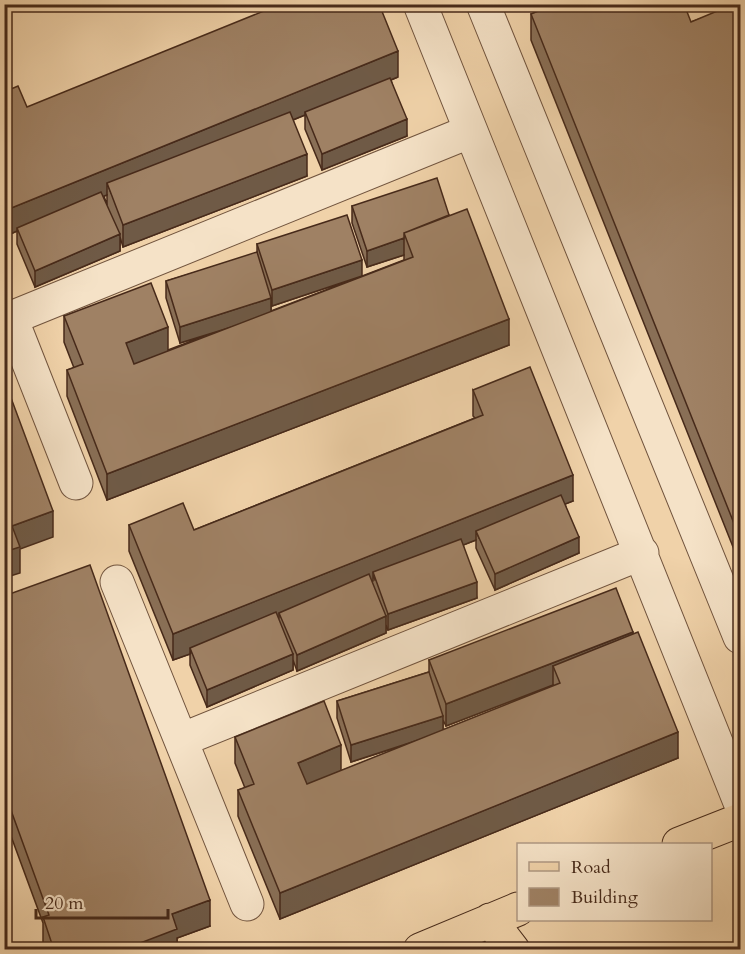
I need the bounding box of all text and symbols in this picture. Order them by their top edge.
legend [517,843,712,921]
text: Road [571,855,611,880]
scale bar [36,882,168,920]
text: Building [571,885,639,910]
text: 20 m [45,891,84,916]

